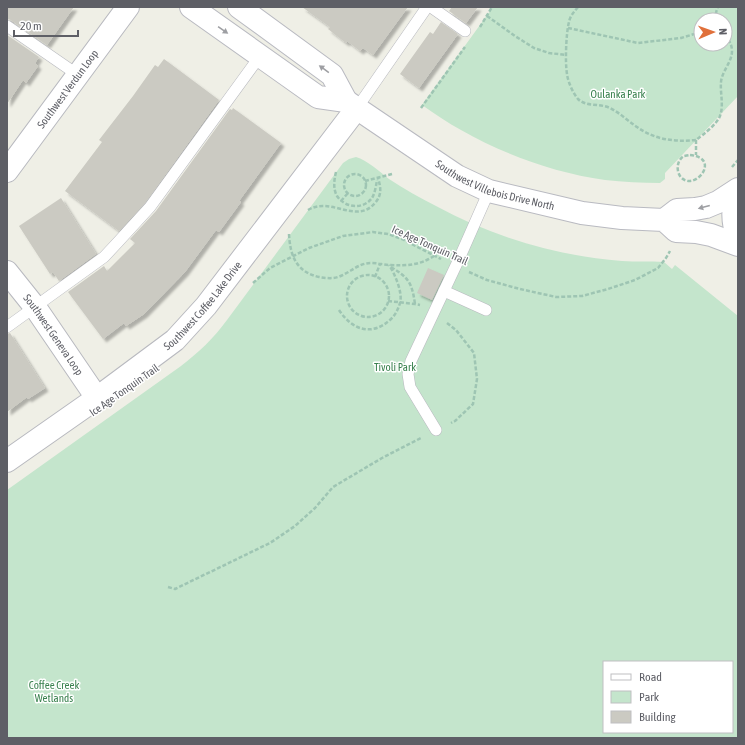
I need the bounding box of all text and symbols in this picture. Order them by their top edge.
scale bar [14,12,78,38]
north arrow [693,12,733,52]
text: 20 m [20,19,42,33]
one-way arrow [218,26,228,34]
text: N [717,28,729,35]
street label: Southwest Verdun Loop [35,47,100,130]
one-way arrow [319,65,329,73]
park label: Oulanka Park [591,88,646,100]
street label: Southwest Villebois Drive North [433,157,556,212]
one-way arrow [697,204,709,210]
street label: Ice Age Tonquin Trail [390,223,470,267]
street label: Southwest Coffee Lake Drive [161,259,244,352]
street label: Southwest Geneva Loop [21,292,86,377]
street label: Ice Age Tonquin Trail [87,361,161,418]
park label: Tivoli Park [374,361,416,373]
legend [603,661,733,733]
text: Road [639,670,662,684]
park label: Coffee Creek Wetlands [29,679,79,704]
text: Park [639,690,660,704]
text: Building [639,710,677,724]

